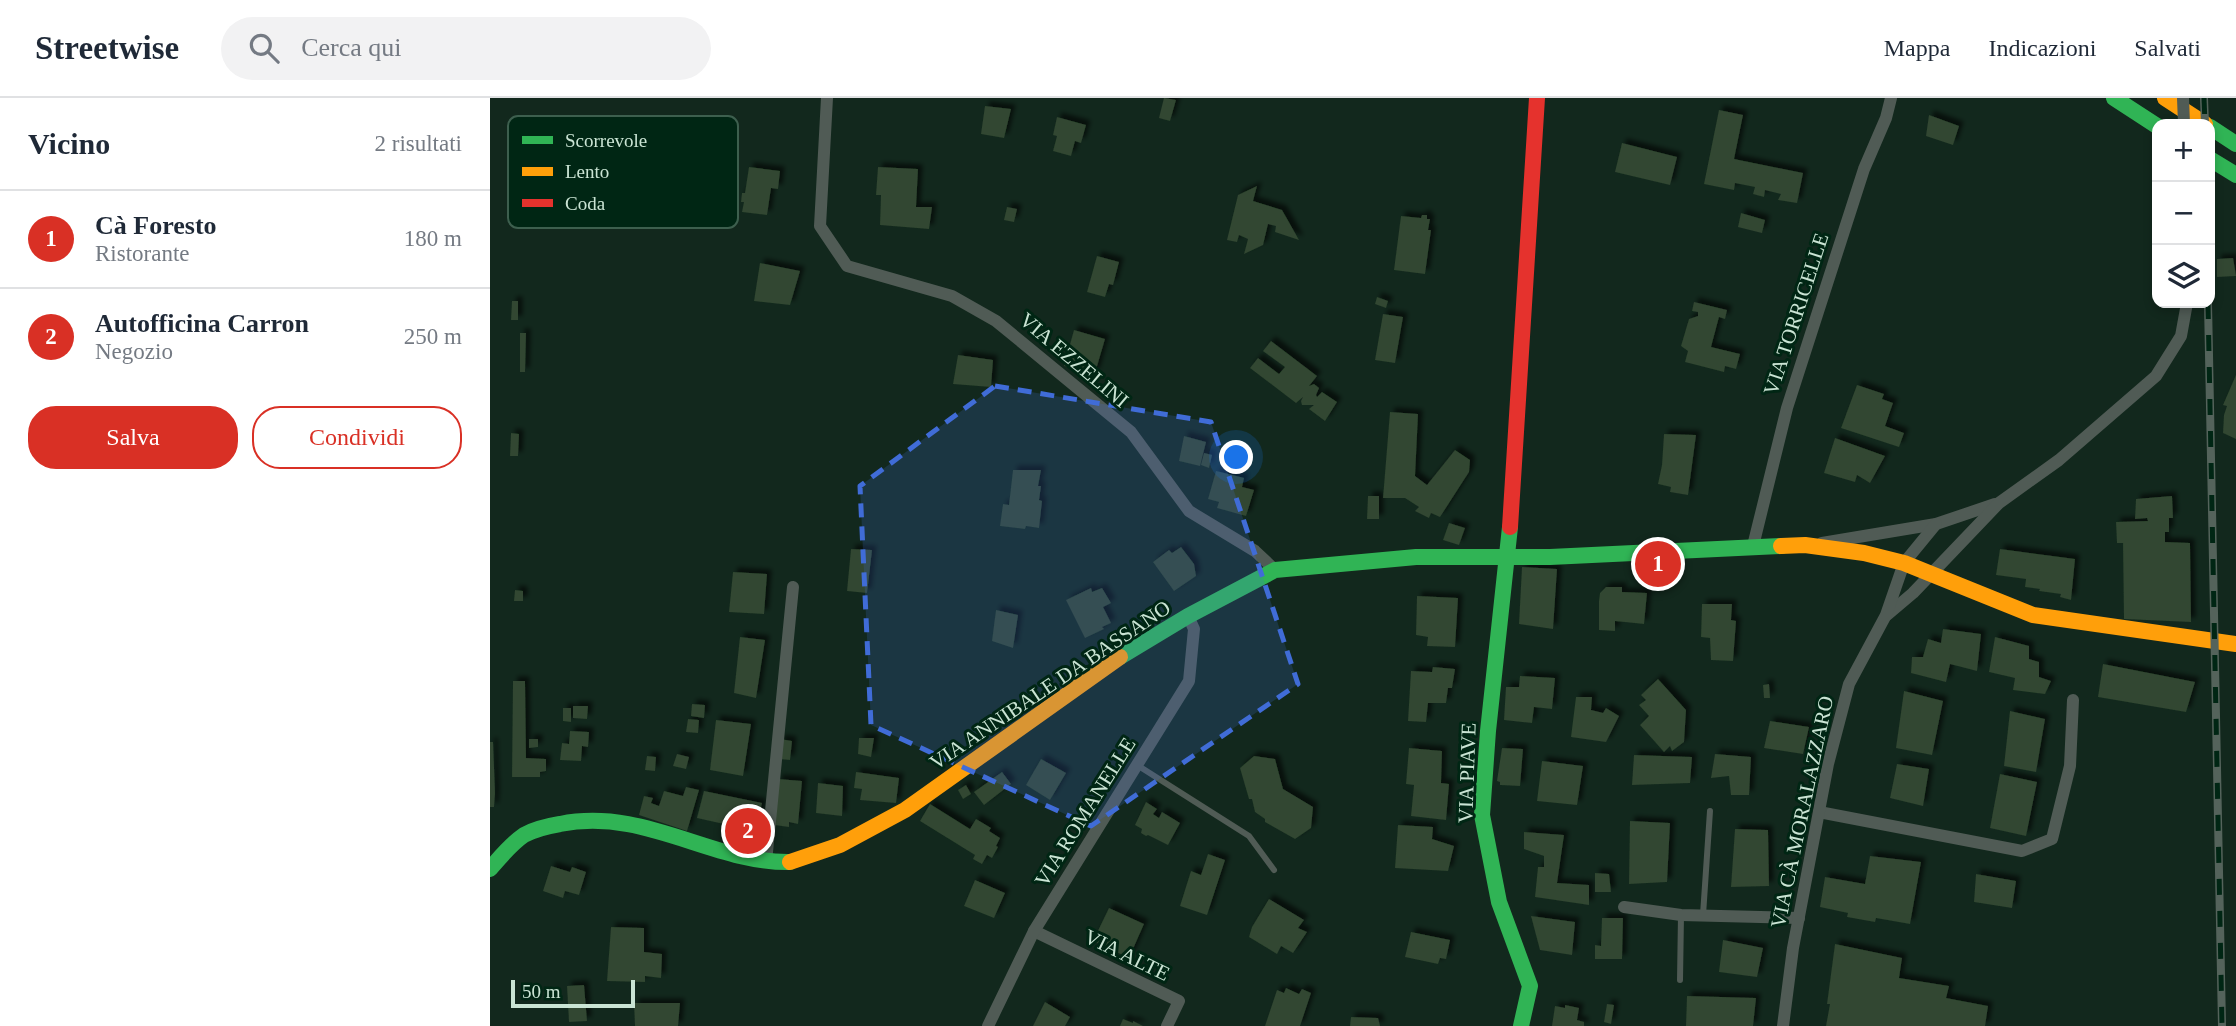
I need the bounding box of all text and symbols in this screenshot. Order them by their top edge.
search box [221,17,711,80]
icon: search [245,29,283,67]
text: Streetwise [35,30,179,66]
text: Cerca qui [301,33,402,62]
text: Mappa [1884,35,1950,61]
text: Indicazioni [1988,35,2096,61]
text: Salvati [2134,35,2201,61]
legend [508,116,738,228]
map controls [2152,119,2215,308]
button: + [2152,119,2215,182]
text: Vicino [28,127,110,160]
text: Scorrevole [565,130,647,151]
text: 2 risultati [374,131,462,156]
text: Lento [565,161,609,182]
button: − [2152,182,2215,245]
text: Coda [565,193,606,214]
text: Cà Foresto [95,211,217,240]
text: 1 [45,226,57,251]
text: 180 m [404,226,462,251]
street label: VIA TORRICELLE [1758,230,1834,398]
text: Ristorante [95,241,190,266]
button: layers [2152,245,2215,308]
street label: VIA EZZELINI [1015,308,1133,412]
text: Autofficina Carron [95,309,309,338]
text: 2 [45,324,57,349]
text: 250 m [404,324,462,349]
text: Negozio [95,339,173,364]
button: Salva [28,406,238,469]
button: Condividi [252,406,462,469]
your location [1219,440,1253,474]
pin: 1 [1635,538,1681,590]
street label: VIA ANNIBALE DA BASSANO [925,595,1175,775]
street label: VIA CÀ MORALAZZARO [1766,694,1838,930]
street label: VIA PIAVE [1453,722,1481,824]
street label: VIA ROMANELLE [1030,733,1140,891]
pin: 2 [725,805,771,857]
street label: VIA ALTE [1080,924,1174,986]
scale bar [511,977,635,1009]
text: 50 m [522,981,561,1002]

